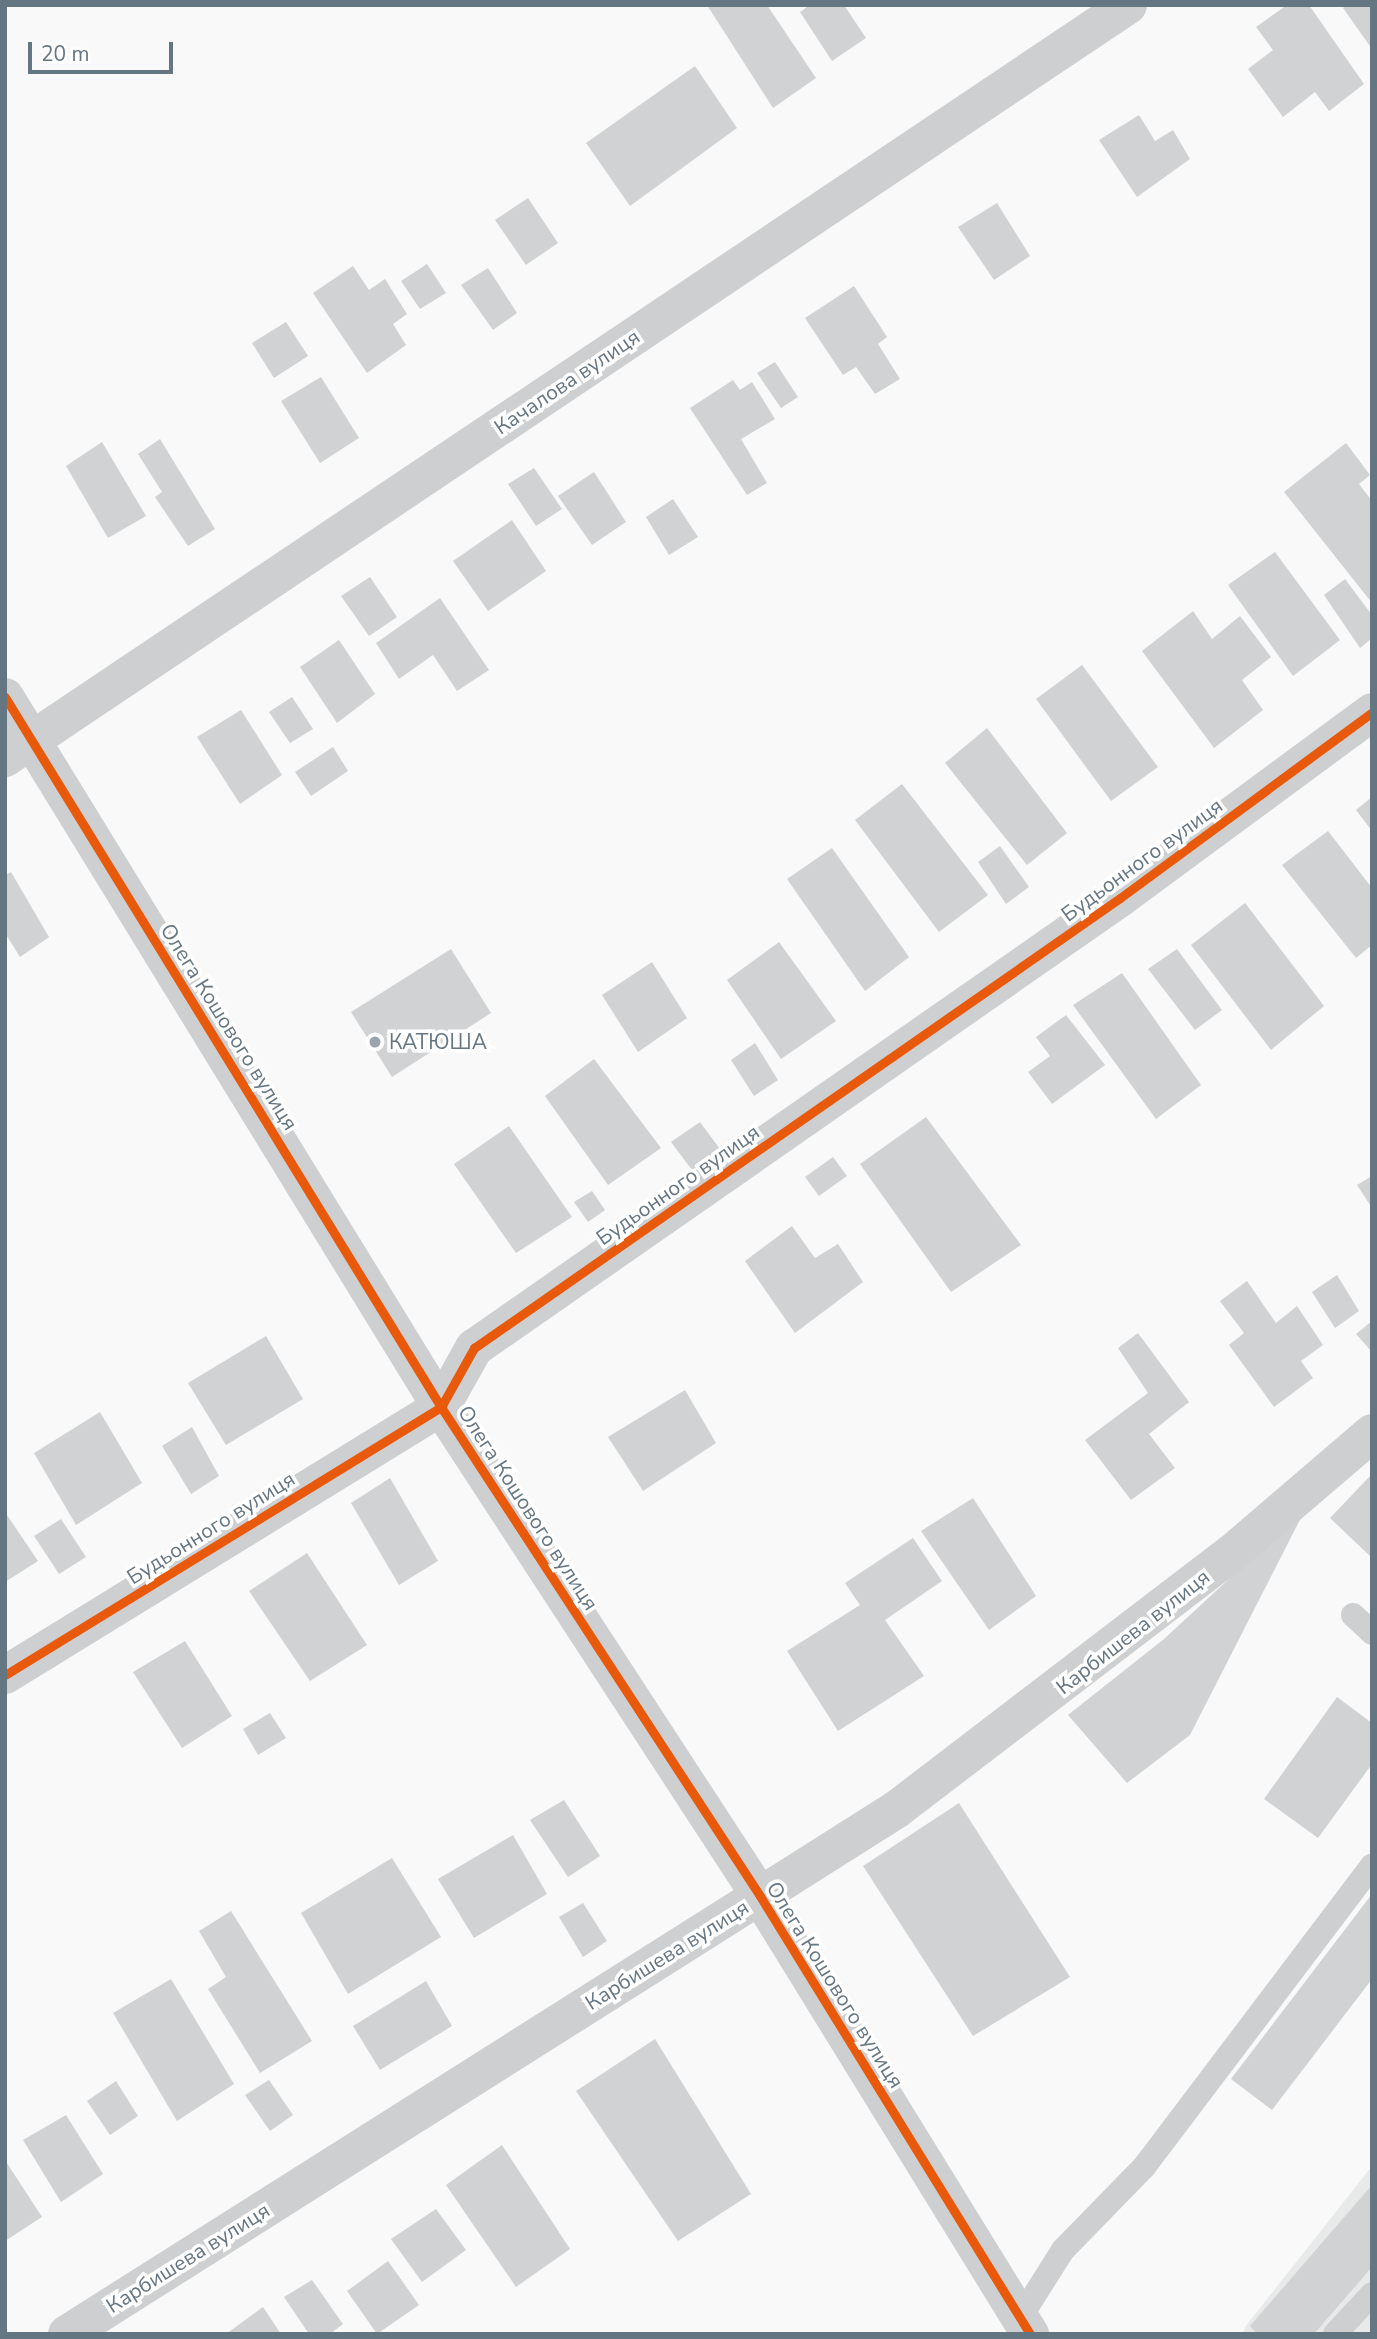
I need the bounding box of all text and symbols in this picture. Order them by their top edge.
scale bar [32,28,177,72]
text: 20 m [41,40,90,68]
street label: Качалова вулиця [490,324,644,440]
street label: Будьонного вулиця [1056,793,1228,927]
street label: Олега Кошового вулиця [155,919,303,1135]
place label: КАТЮША [389,1029,487,1055]
marker: КАТЮША [367,1034,383,1050]
street label: Будьонного вулиця [592,1119,764,1251]
street label: Олега Кошового вулиця [452,1401,604,1615]
street label: Будьонного вулиця [122,1466,300,1590]
street label: Карбишева вулиця [1051,1564,1215,1700]
street label: Олега Кошового вулиця [761,1877,909,2093]
street label: Карбишева вулиця [581,1895,753,2015]
street label: Карбишева вулиця [102,2198,274,2318]

